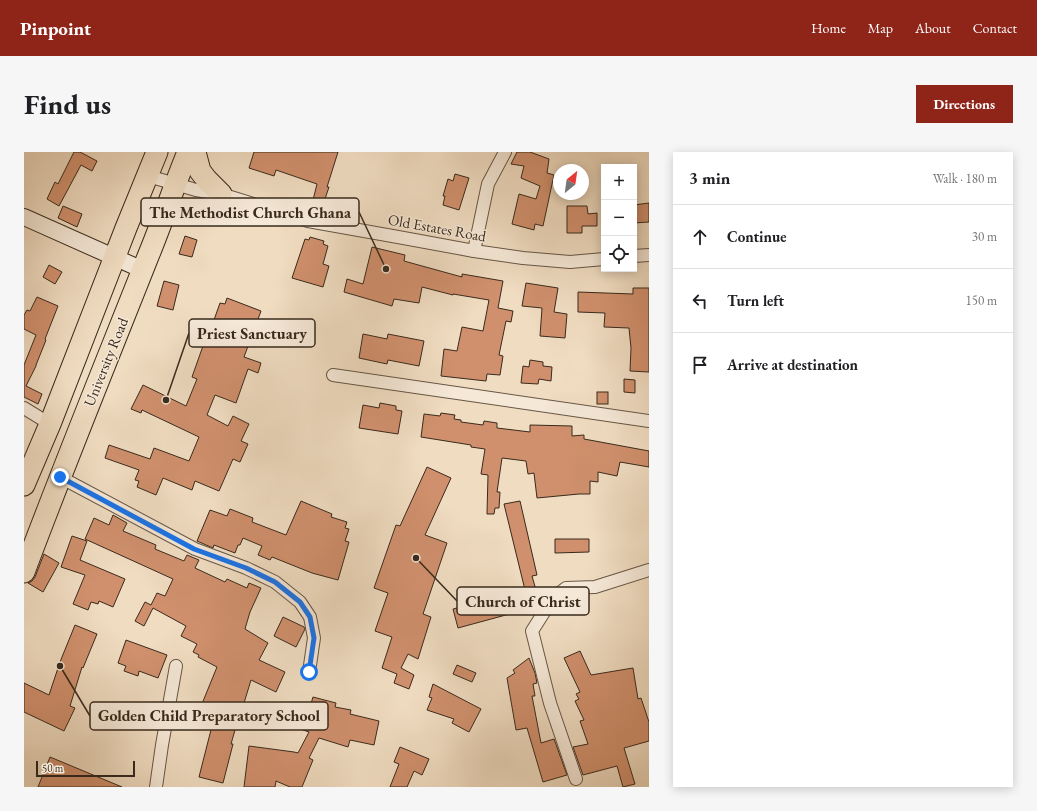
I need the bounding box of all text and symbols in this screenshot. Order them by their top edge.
text: Pinpoint [20,16,91,41]
text: Home [811,19,846,37]
text: Map [868,19,893,37]
text: About [915,19,951,37]
text: Contact [973,19,1017,37]
button: Directions [916,85,1013,123]
text: Find us [24,86,111,122]
north arrow [553,164,589,200]
map controls [601,164,637,272]
button: + [601,164,637,200]
text: 3 min [689,167,730,189]
text: Walk · 180 m [933,170,997,187]
callout: The Methodist Church Ghana [141,198,359,226]
button: − [601,200,637,236]
text: The Methodist Church Ghana [149,202,352,223]
street label: Old Estates Road [386,210,488,246]
icon: ahead [689,226,711,248]
text: Continue [727,227,787,246]
text: 30 m [972,228,997,245]
button: locate [601,236,637,272]
icon: left [689,290,711,312]
text: Turn left [727,291,784,310]
text: 150 m [966,292,997,309]
street label: University Road [79,314,132,409]
callout: Priest Sanctuary [189,319,315,347]
text: Priest Sanctuary [197,323,307,344]
icon: arrive [689,354,711,376]
text: Arrive at destination [727,355,858,374]
route end [51,468,69,486]
callout: Church of Christ [457,587,589,615]
text: Church of Christ [465,591,581,612]
route start [300,663,318,681]
callout: Golden Child Preparatory School [90,702,328,730]
text: Golden Child Preparatory School [98,705,320,726]
scale bar [36,759,135,778]
text: 50 m [42,761,63,775]

